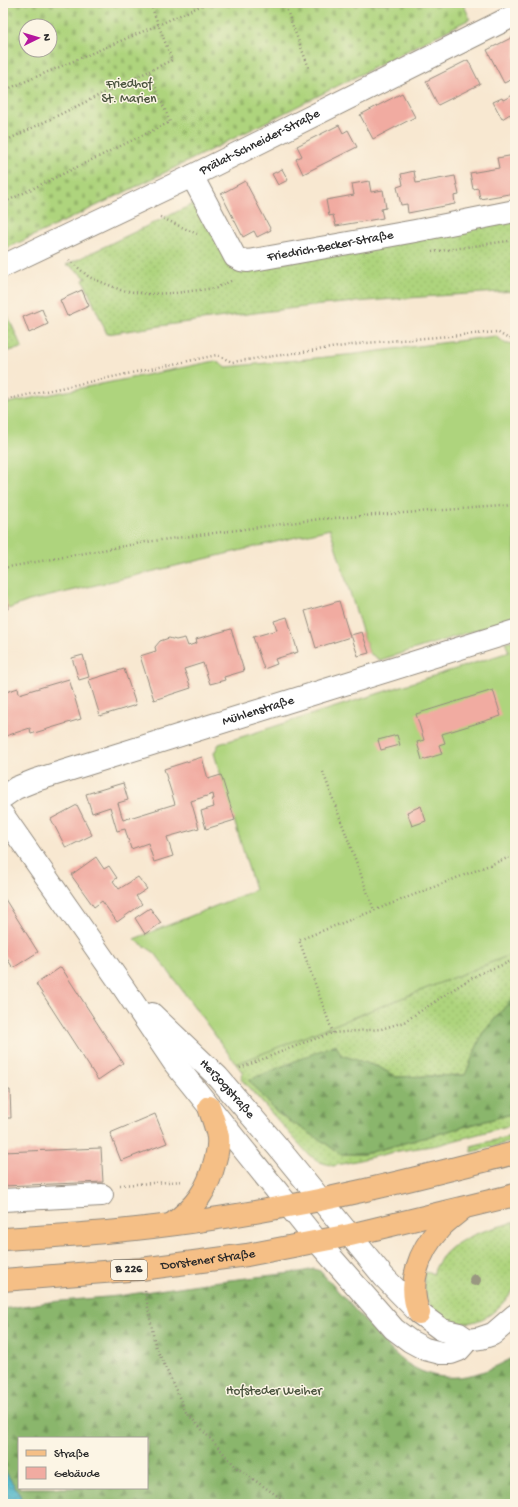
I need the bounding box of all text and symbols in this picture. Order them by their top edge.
north arrow [18,18,58,58]
text: N [40,33,52,41]
park label: Friedhof St. Marien [101,77,157,107]
street label: Prälat-Schneider-Straße [196,106,323,179]
street label: Friedrich-Becker-Straße [265,227,395,265]
street label: Mühlenstraße [220,693,296,729]
street label: Herzogstraße [196,1056,258,1122]
street label: Dorstener Straße [159,1246,257,1274]
road number: B 226 [111,1260,147,1280]
park label: Hofsteder Weiher [226,1384,323,1399]
legend [18,1437,148,1489]
text: Straße [54,1448,90,1462]
text: Gebäude [54,1468,100,1482]

